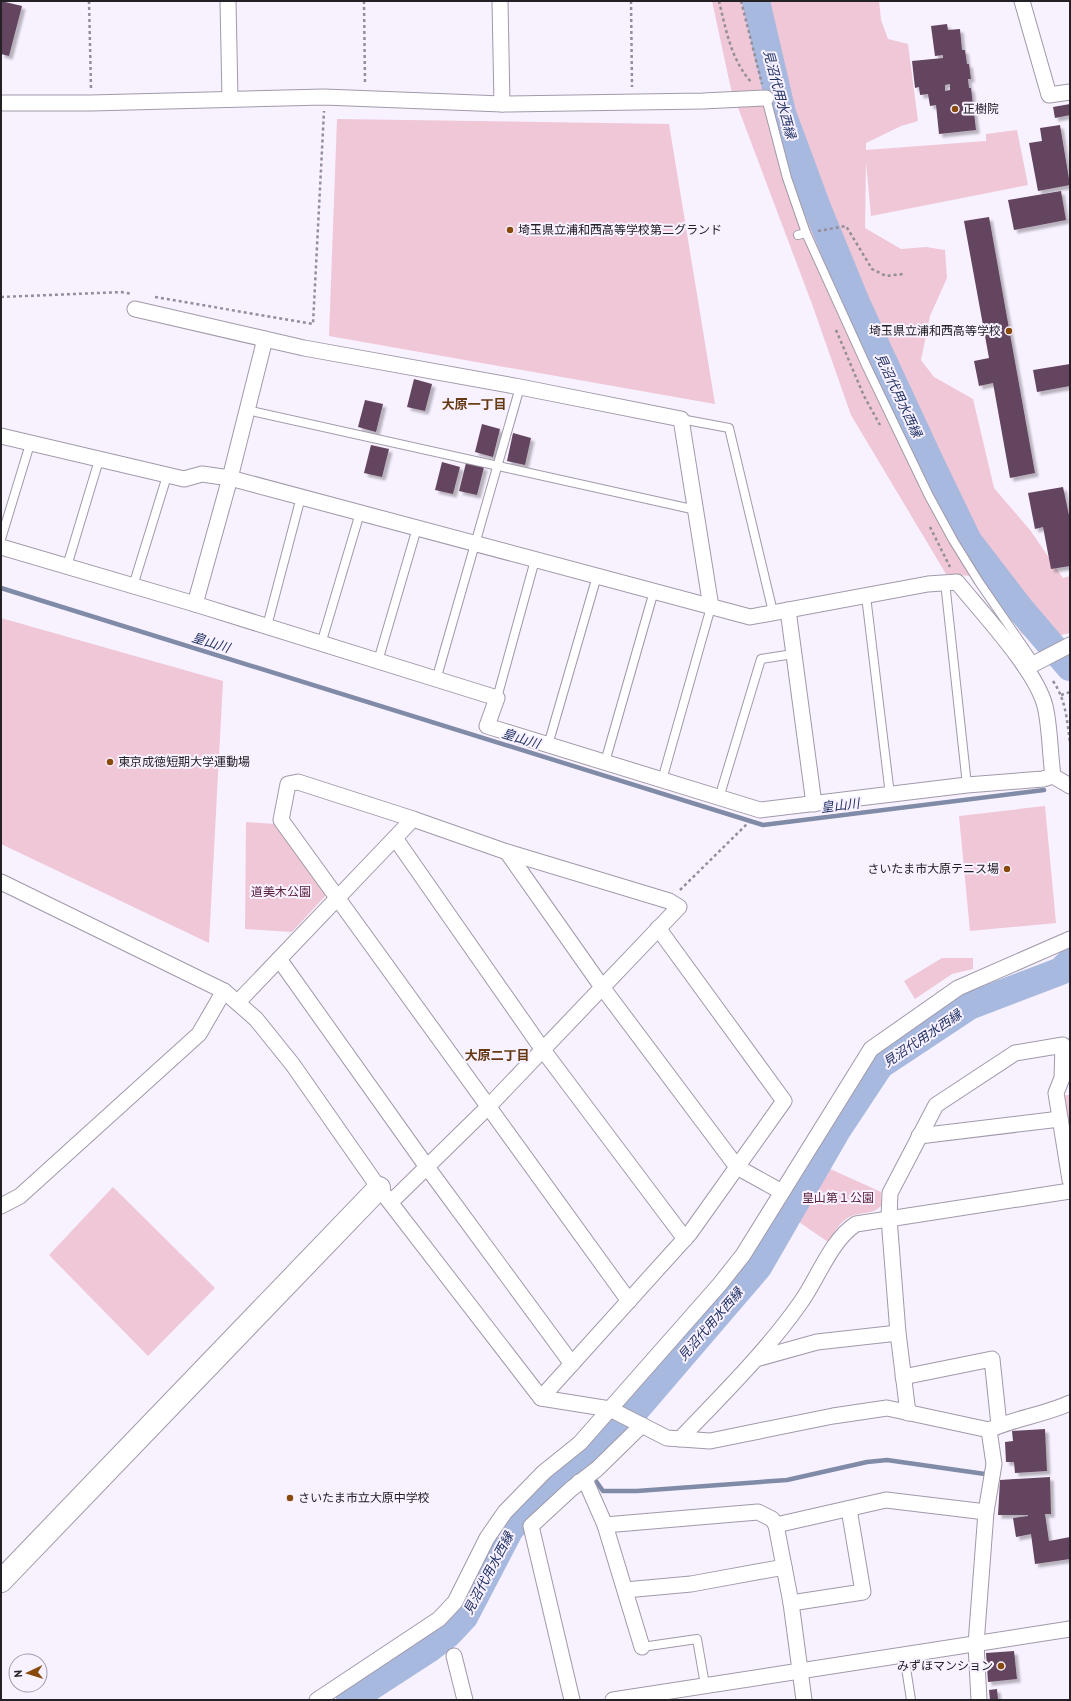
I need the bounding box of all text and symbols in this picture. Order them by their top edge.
water label: 見沼代用水西縁 [760,48,800,142]
place label: 正樹院 [963,101,999,116]
marker: 正樹院 [950,104,960,114]
place label: 埼玉県立浦和西高等学校第二グランド [518,222,722,237]
marker: 埼玉県立浦和西高等学校第二グランド [505,225,515,235]
place label: 埼玉県立浦和西高等学校 [869,323,1001,338]
marker: 埼玉県立浦和西高等学校 [1004,326,1014,336]
water label: 見沼代用水西縁 [872,350,926,442]
district label: 大原一丁目 [441,396,507,413]
water label: 皇山川 [190,629,234,657]
water label: 皇山川 [500,725,544,753]
place label: 東京成徳短期大学運動場 [118,754,250,769]
marker: 東京成徳短期大学運動場 [105,757,115,767]
water label: 皇山川 [820,794,862,816]
place label: さいたま市大原テニス場 [867,861,999,876]
marker: さいたま市大原テニス場 [1002,864,1012,874]
park label: 道美木公園 [251,884,311,899]
water label: 見沼代用水西縁 [880,1005,966,1071]
district label: 大原二丁目 [464,1047,530,1064]
park label: 皇山第１公園 [802,1190,874,1205]
water label: 見沼代用水西縁 [674,1283,748,1364]
place label: さいたま市立大原中学校 [298,1490,430,1505]
marker: さいたま市立大原中学校 [285,1493,295,1503]
water label: 見沼代用水西縁 [460,1527,518,1617]
north arrow [8,1653,48,1693]
place label: みずほマンション [897,1658,993,1673]
marker: みずほマンション [996,1661,1006,1671]
text: N [11,1670,25,1678]

